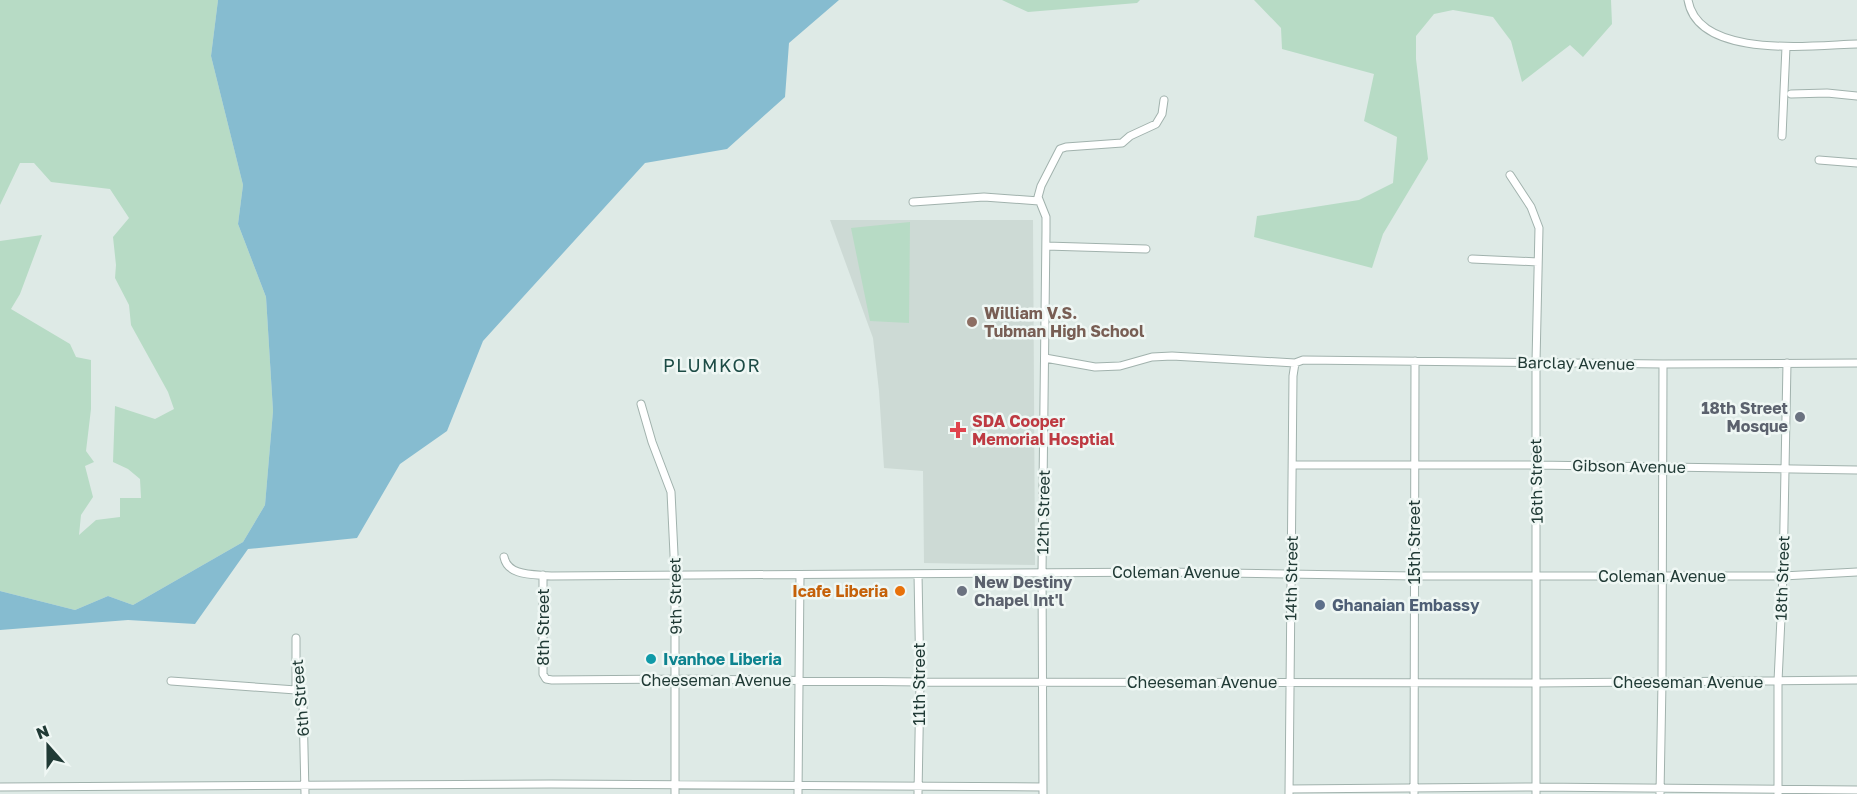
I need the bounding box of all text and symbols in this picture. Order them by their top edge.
place label: William V.S. Tubman High School [984,303,1145,341]
marker: William V.S. Tubman High School [965,315,979,329]
street label: Barclay Avenue [1517,352,1635,374]
district label: PLUMKOR [663,354,761,376]
place label: 18th Street Mosque [1701,398,1788,436]
marker: 18th Street Mosque [1793,410,1807,424]
place label: SDA Cooper Memorial Hosptial [972,411,1115,449]
marker: SDA Cooper Memorial Hosptial [949,421,967,439]
street label: 16th Street [1525,438,1547,524]
street label: Gibson Avenue [1572,455,1686,477]
street label: 12th Street [1032,470,1054,554]
street label: 15th Street [1404,500,1424,584]
street label: 14th Street [1280,535,1302,621]
street label: 18th Street [1771,535,1793,621]
street label: 9th Street [664,557,686,635]
street label: Coleman Avenue [1112,562,1240,582]
street label: Coleman Avenue [1598,566,1726,586]
place label: New Destiny Chapel Int'l [974,572,1073,610]
place label: Icafe Liberia [792,581,888,601]
marker: Icafe Liberia [893,584,907,598]
marker: New Destiny Chapel Int'l [955,584,969,598]
street label: 8th Street [533,588,553,666]
place label: Ghanaian Embassy [1332,595,1480,615]
marker: Ghanaian Embassy [1313,598,1327,612]
street label: 11th Street [909,642,929,726]
place label: Ivanhoe Liberia [663,649,782,669]
marker: Ivanhoe Liberia [644,652,658,666]
street label: 6th Street [287,659,313,737]
street label: Cheeseman Avenue [641,670,791,690]
street label: Cheeseman Avenue [1127,672,1277,692]
street label: Cheeseman Avenue [1613,672,1763,692]
north arrow [18,716,78,776]
text: N [33,720,52,744]

